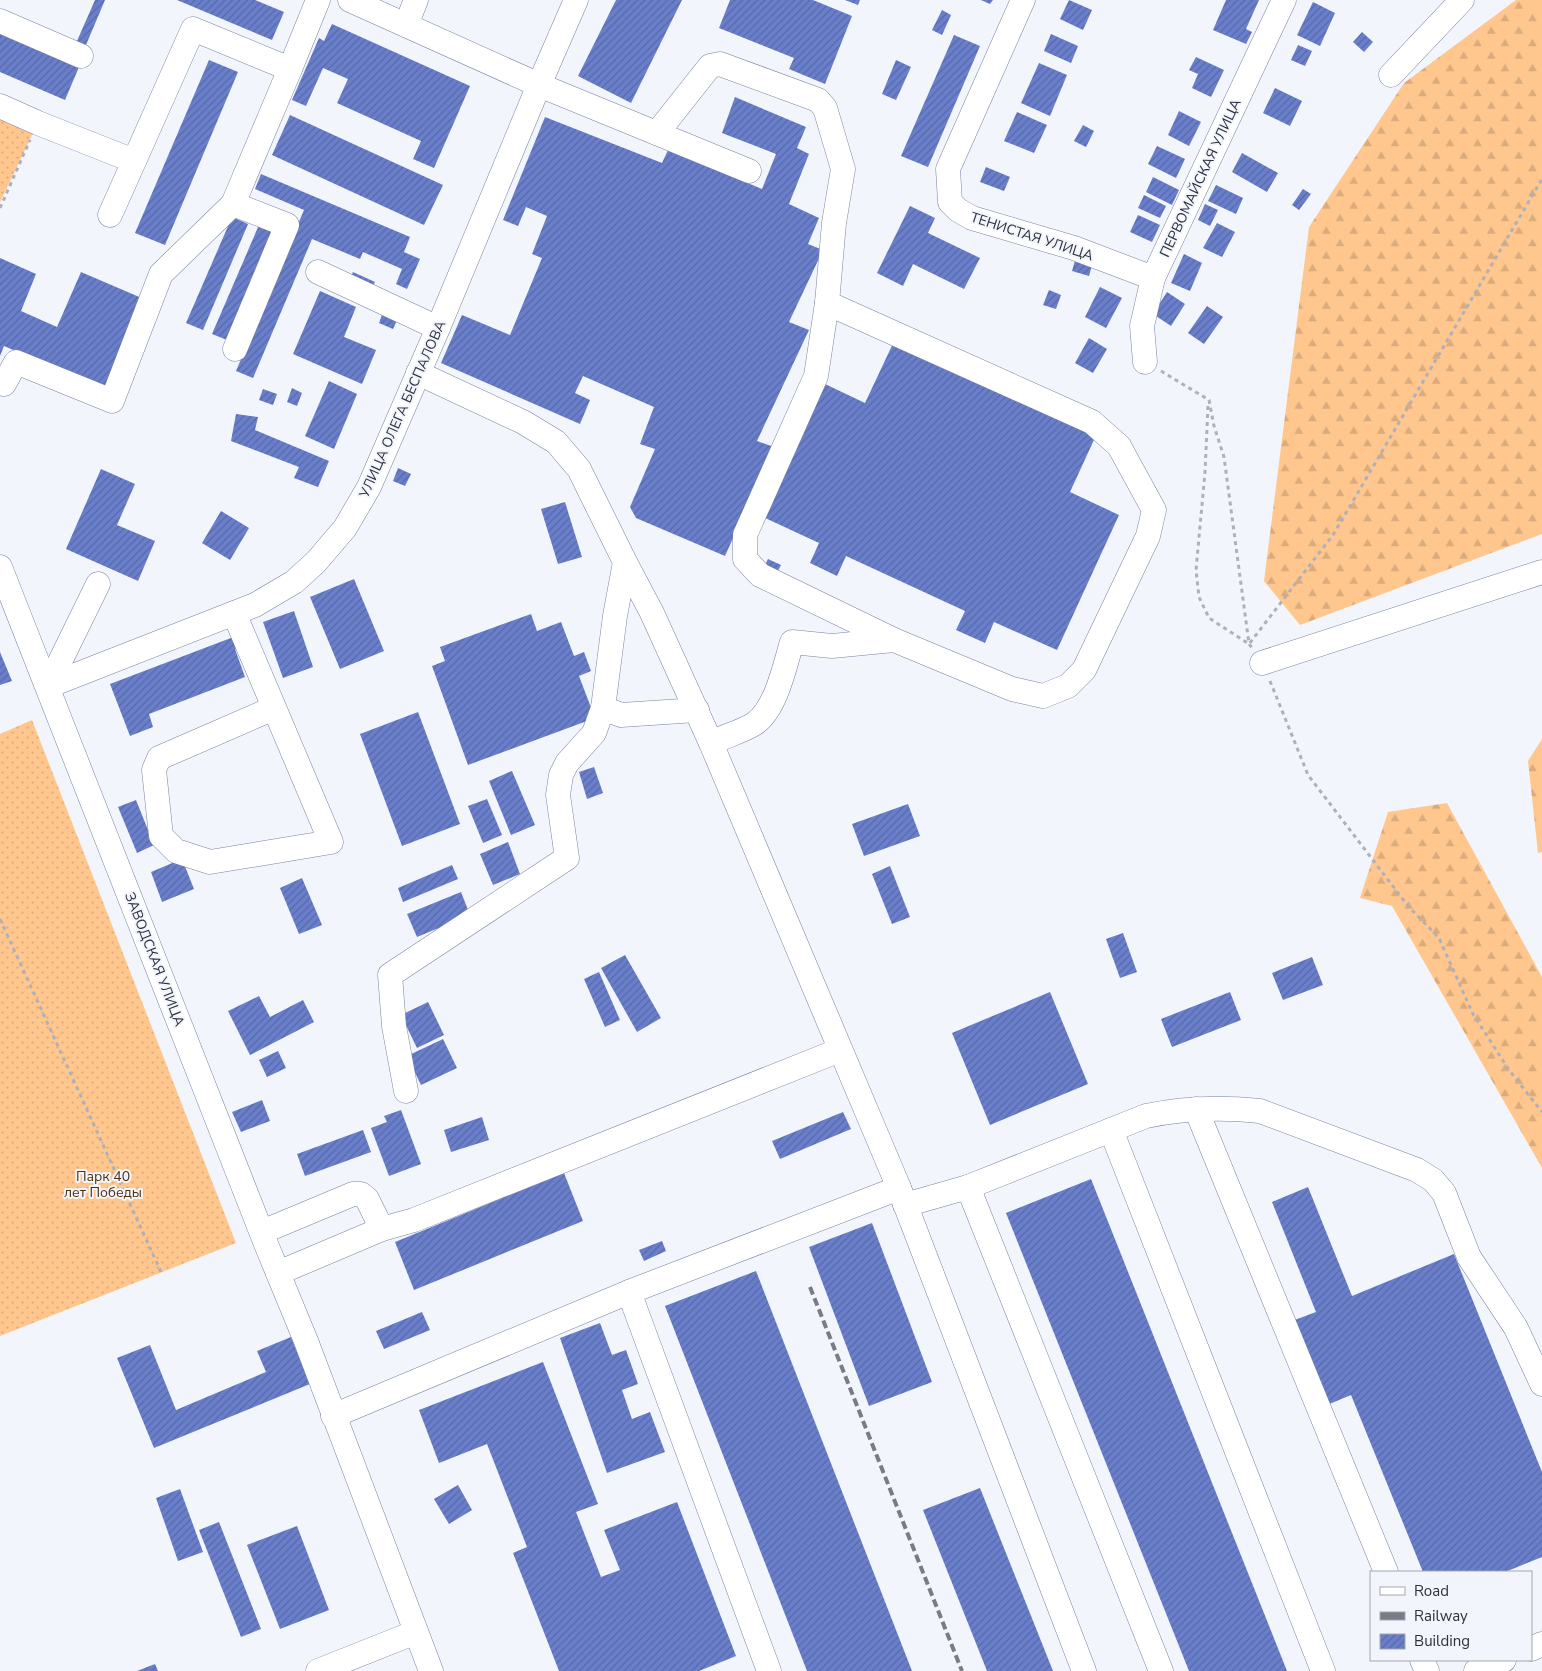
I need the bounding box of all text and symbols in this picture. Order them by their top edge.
street label: ПЕРВОМАЙСКАЯ УЛИЦА [1155,96,1246,260]
street label: ТЕНИСТАЯ УЛИЦА [968,208,1096,265]
street label: УЛИЦА ОЛЕГА БЕСПАЛОВА [354,318,450,502]
street label: ЗАВОДСКАЯ УЛИЦА [120,889,189,1029]
park label: Парк 40 лет Победы [64,1167,142,1202]
legend [1370,1571,1532,1661]
text: Road [1414,1581,1449,1601]
text: Railway [1414,1606,1468,1626]
text: Building [1414,1631,1470,1651]

